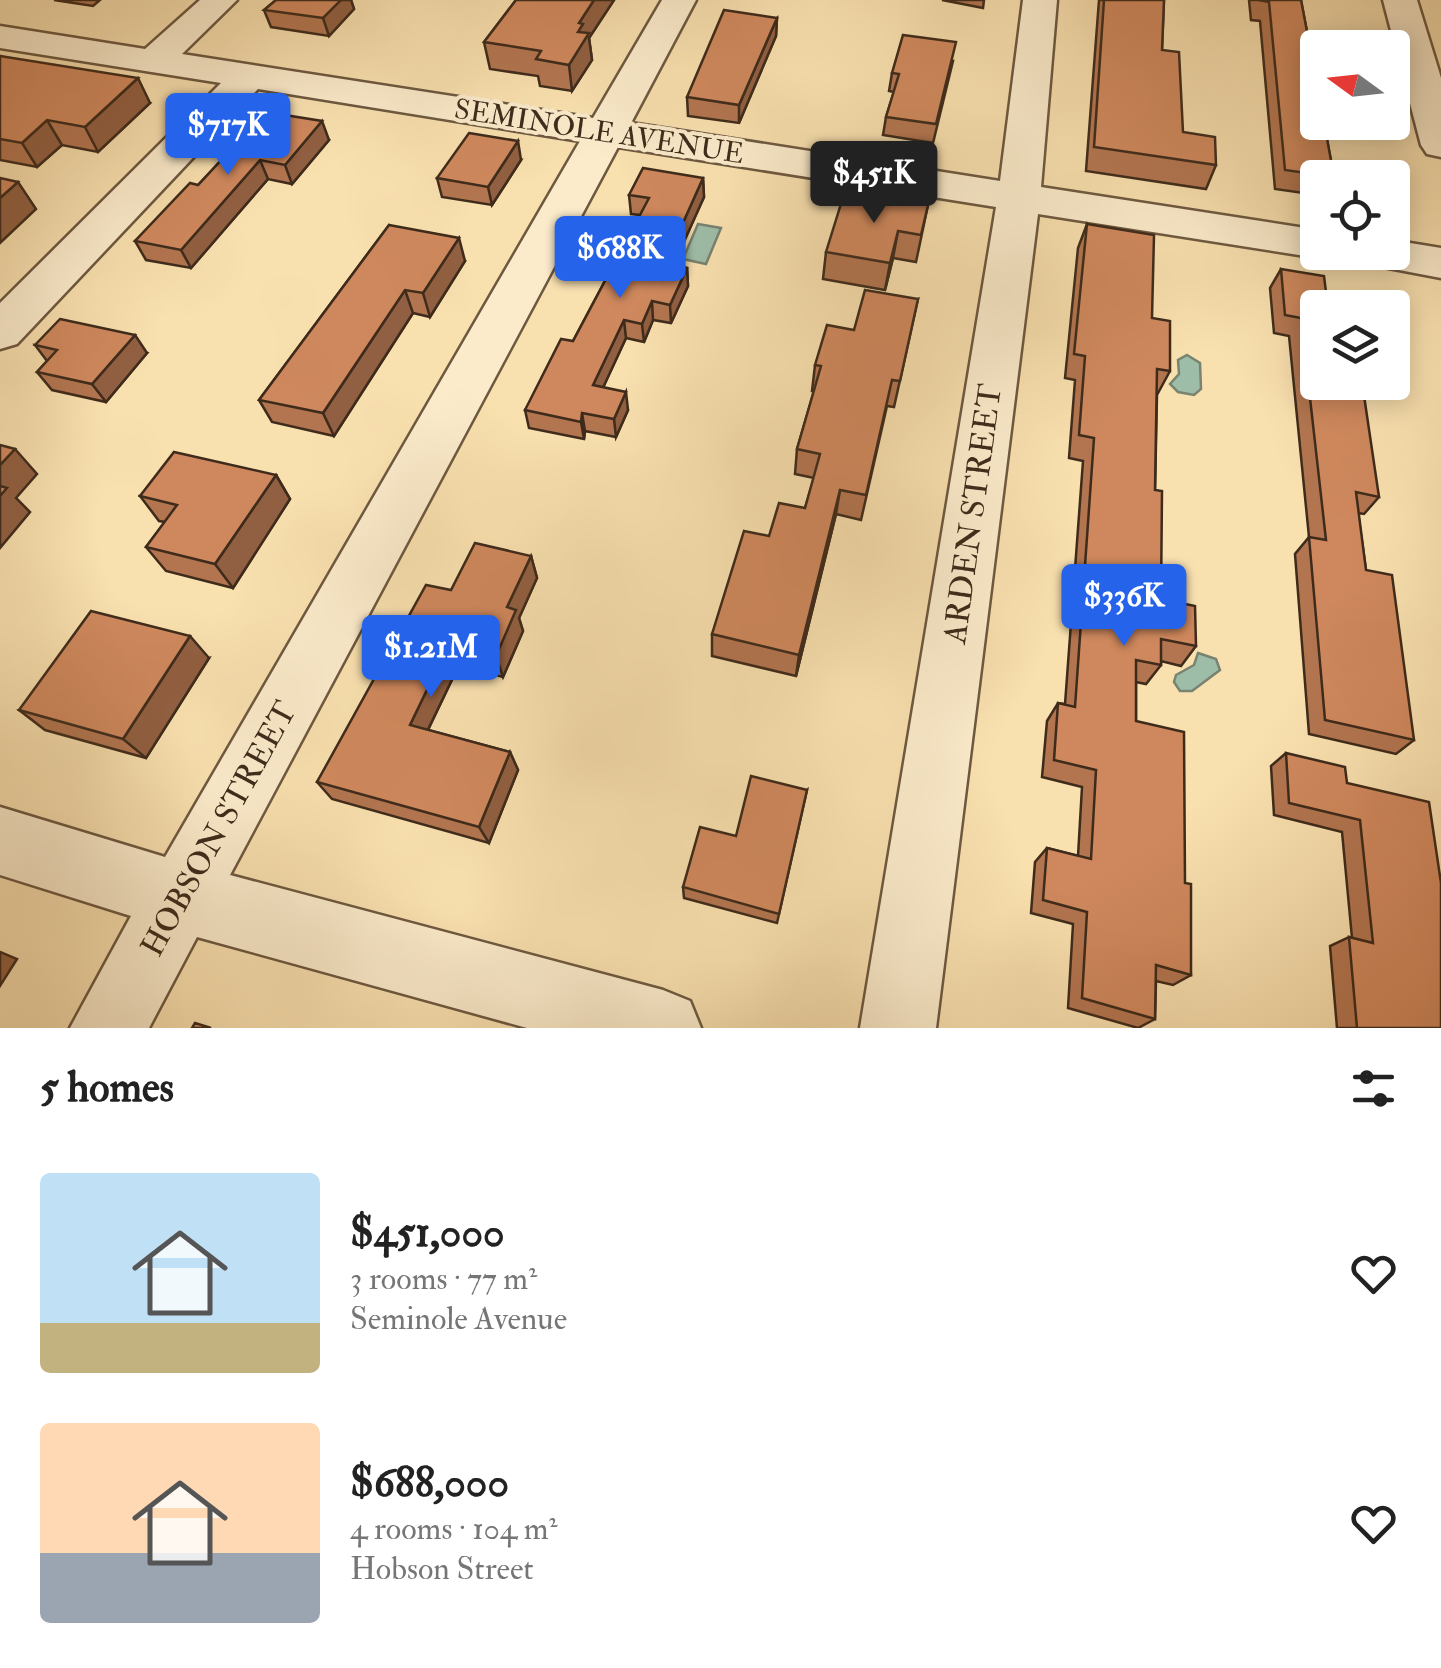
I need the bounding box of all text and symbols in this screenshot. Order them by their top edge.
north arrow [1300,30,1410,140]
map controls [1300,30,1410,400]
street label: SEMINOLE AVENUE [452,92,746,172]
pin: $717K [158,93,298,178]
text: $717K [187,105,269,145]
pin: $451K [804,141,944,226]
text: $451K [832,153,916,193]
button: locate [1300,160,1410,270]
pin: $688K [550,216,690,301]
text: $688K [577,228,663,268]
button: layers [1300,290,1410,400]
street label: ARDEN STREET [935,381,1011,647]
pin: $336K [1054,564,1194,649]
text: $336K [1083,576,1165,616]
pin: $1.21M [350,615,512,700]
text: $1.21M [384,627,478,667]
street label: HOBSON STREET [132,694,306,964]
icon: filters [1346,1061,1401,1116]
text: 5 homes [40,1062,174,1114]
text: $451,000 [350,1207,504,1259]
icon: home [120,1213,240,1333]
icon: heart [1346,1246,1401,1301]
text: 3 rooms · 77 m² [350,1259,537,1299]
text: Seminole Avenue [350,1299,567,1339]
text: $688,000 [350,1457,509,1509]
icon: home [120,1463,240,1583]
icon: heart [1346,1496,1401,1551]
text: 4 rooms · 104 m² [350,1509,558,1549]
text: Hobson Street [350,1549,534,1589]

